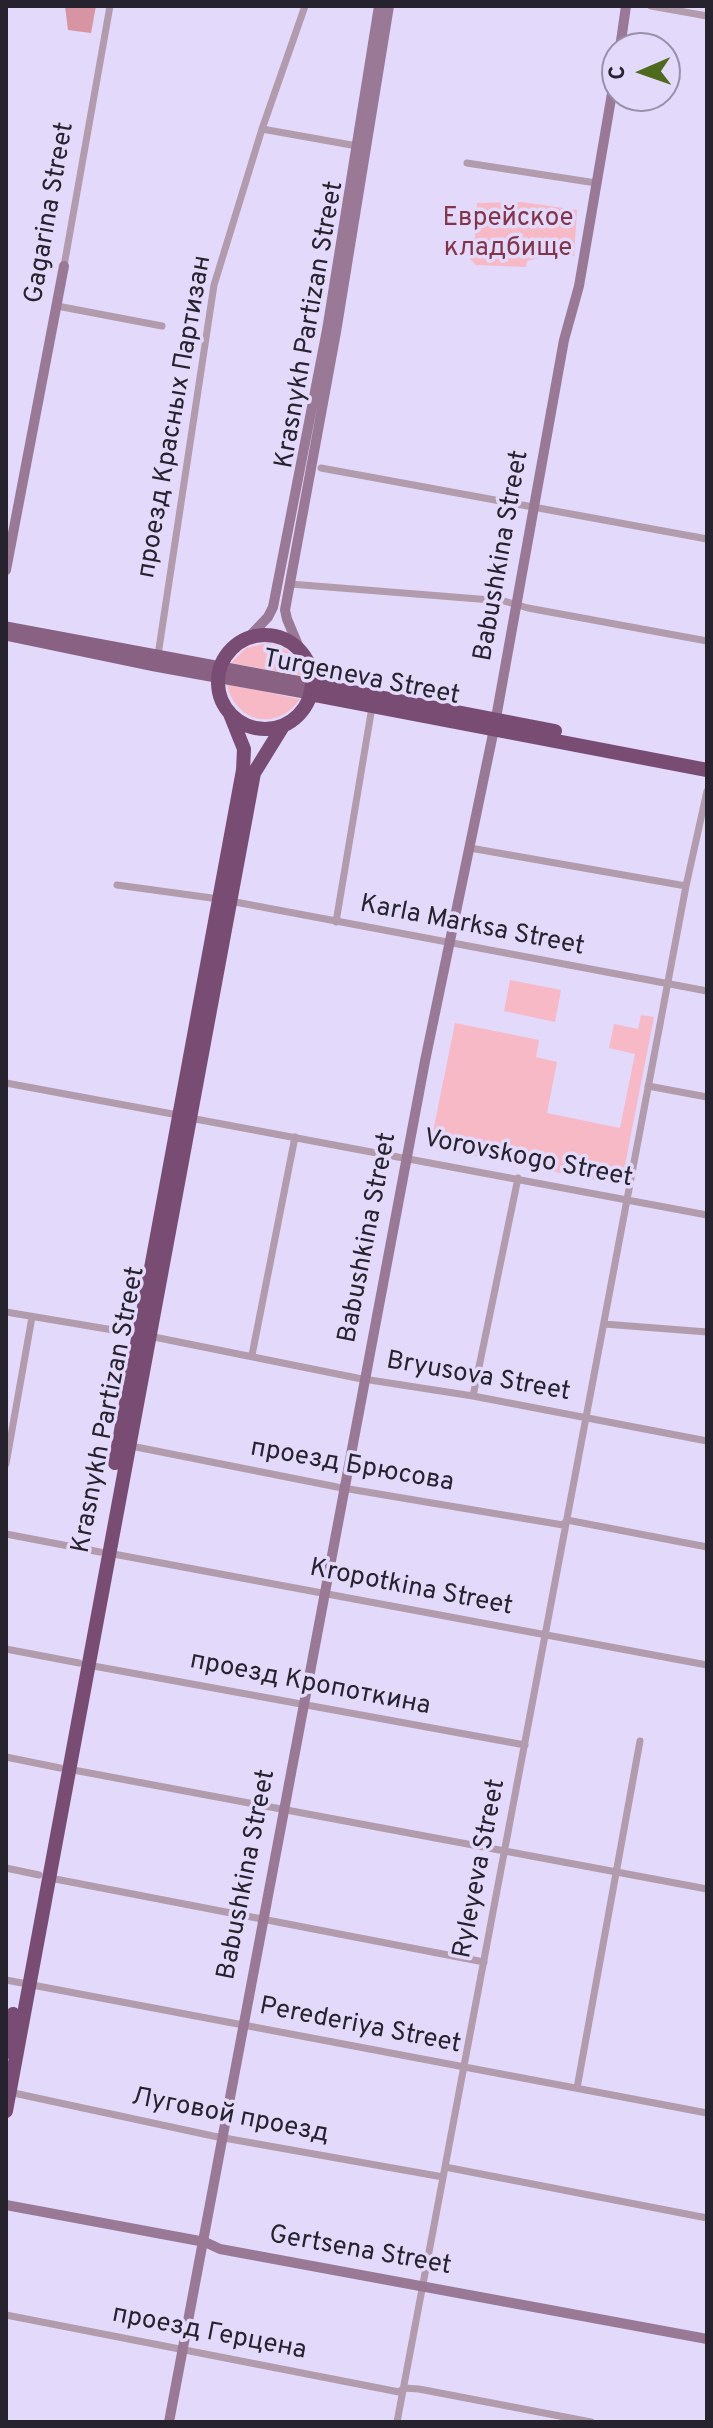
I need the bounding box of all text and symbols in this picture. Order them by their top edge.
north arrow [601,32,681,112]
text: С [605,65,632,80]
street label: Gagarina Street [20,120,82,306]
street label: Krasnykh Partizan Street [270,179,352,471]
park label: Еврейское кладбище [443,204,573,266]
street label: проезд Красных Партизан [132,253,220,581]
street label: Babushkina Street [469,448,537,664]
street label: Turgeneva Street [260,645,462,713]
street label: Karla Marksa Street [357,890,587,964]
street label: Vorovskogo Street [421,1124,635,1196]
street label: Babushkina Street [333,1130,405,1346]
street label: Krasnykh Partizan Street [67,1264,153,1556]
street label: Bryusova Street [384,1346,572,1410]
street label: проезд Брюсова [248,1434,456,1500]
street label: Kropotkina Street [307,1554,515,1624]
street label: проезд Кропоткина [187,1646,433,1724]
street label: Babushkina Street [212,1767,284,1983]
street label: Ryleyeva Street [448,1777,514,1961]
street label: Perederiya Street [257,1992,463,2062]
street label: Луговой проезд [129,2083,331,2151]
street label: Gertsena Street [266,2221,454,2283]
street label: проезд Герцена [109,2300,309,2368]

